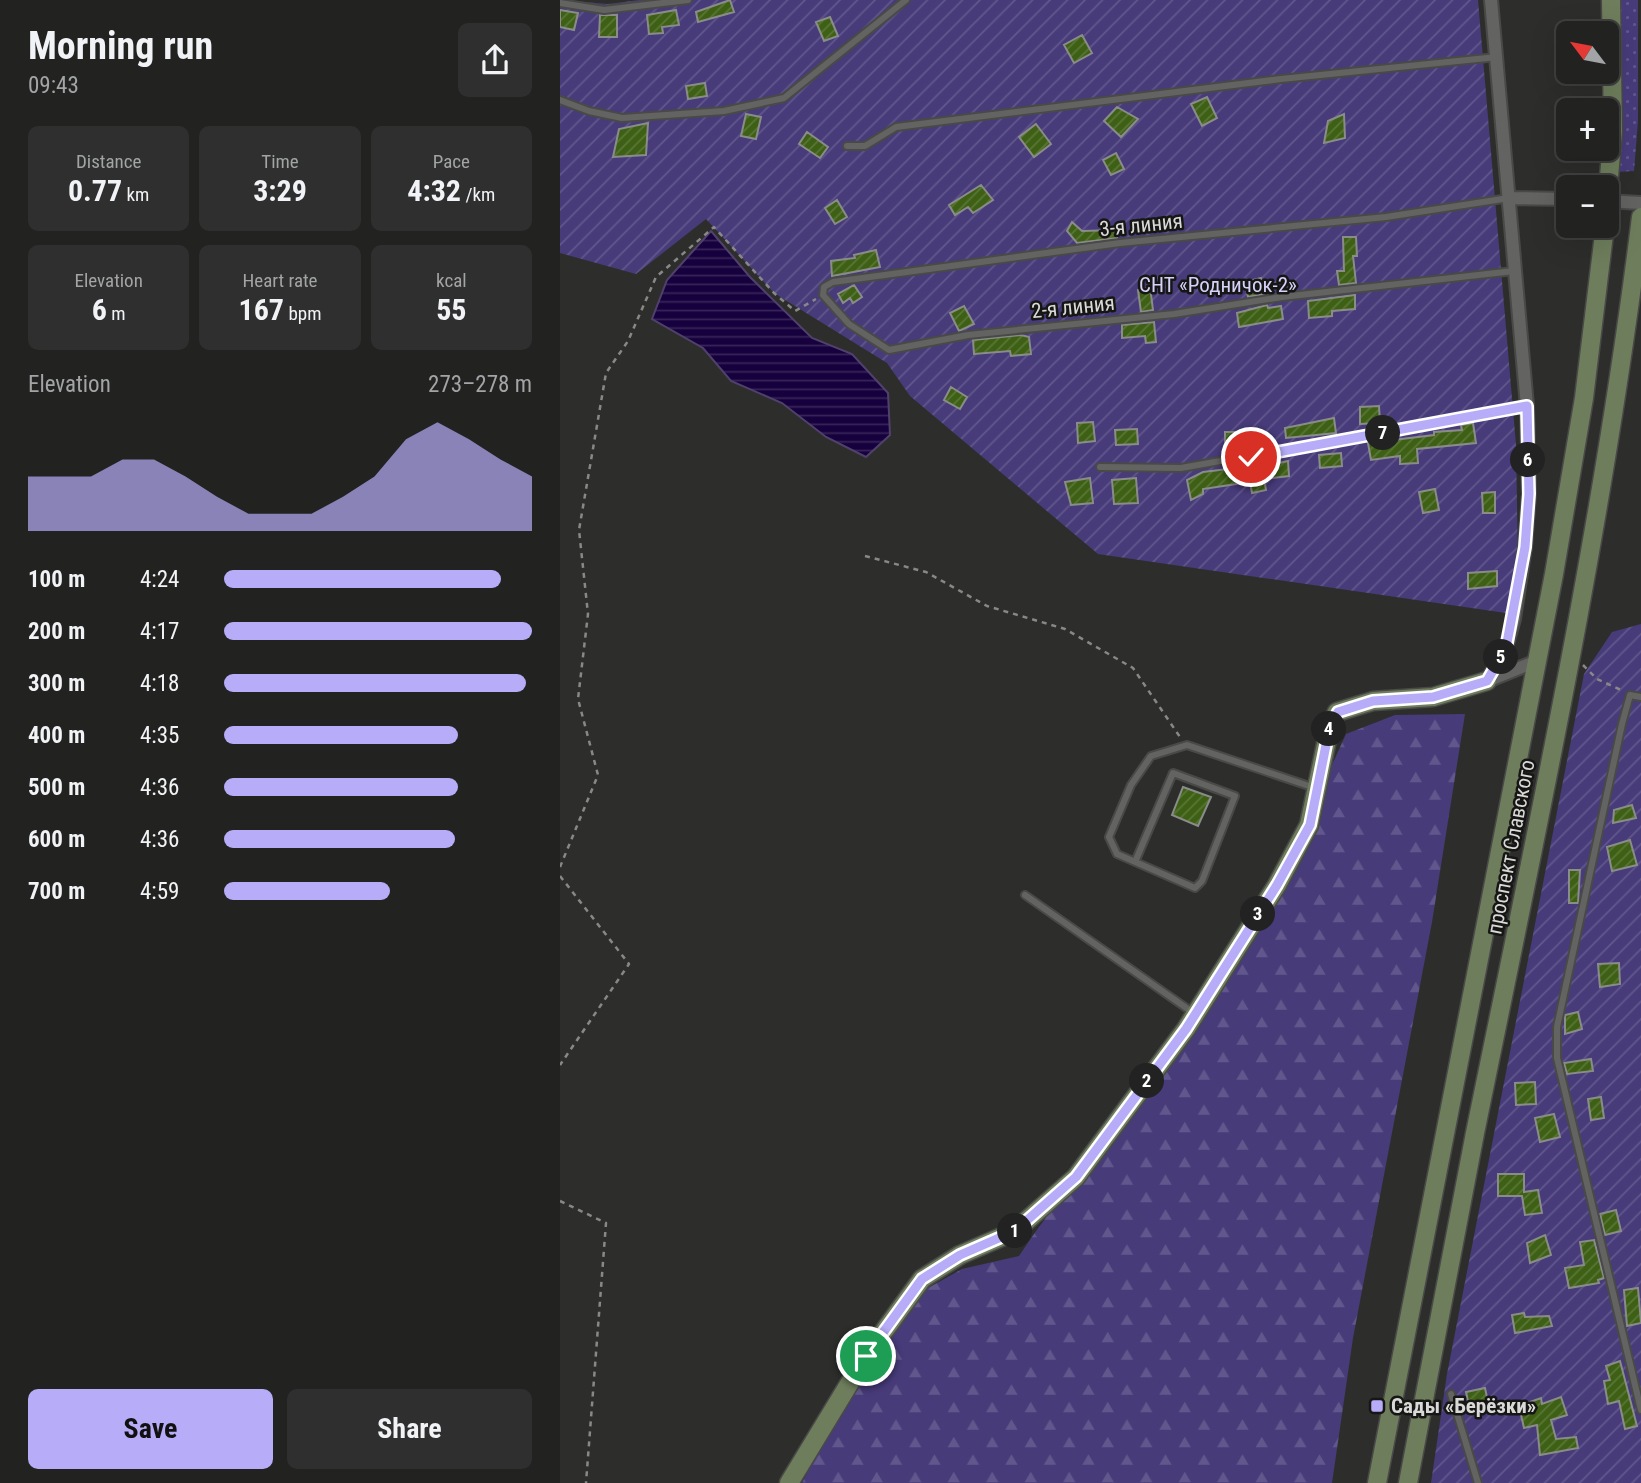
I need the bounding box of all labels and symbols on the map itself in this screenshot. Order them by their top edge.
north arrow [1556,21,1619,84]
street label: 3-я линия [1098,209,1184,241]
park label: СНТ «Родничок-2» [1139,273,1297,297]
street label: 2-я линия [1030,291,1116,323]
pin: 7 [1366,416,1400,450]
pin [1221,427,1281,487]
pin: 6 [1510,442,1546,477]
pin: 5 [1483,640,1518,674]
pin: 4 [1312,712,1346,746]
street label: проспект Славского [1482,758,1540,936]
pin: 3 [1240,897,1276,932]
pin: 2 [1130,1064,1164,1098]
pin: 1 [998,1214,1032,1248]
pin [836,1326,896,1386]
place label: Сады «Берёзки» [1391,1394,1536,1418]
marker: Сады «Берёзки» [1369,1398,1385,1414]

